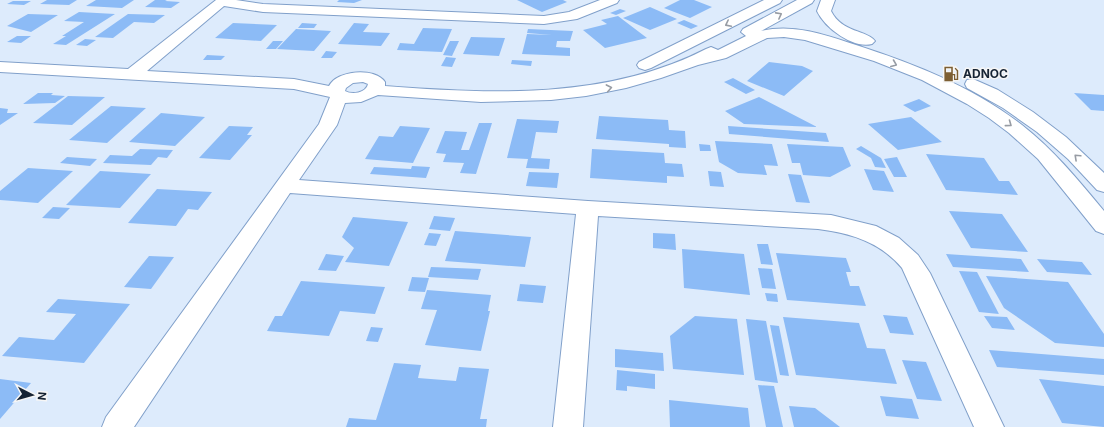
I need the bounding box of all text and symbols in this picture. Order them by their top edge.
one-way arrow [775,12,783,19]
one-way arrow [724,20,732,27]
one-way arrow [891,59,898,67]
fuel station icon: ADNOC [942,65,960,83]
place label: ADNOC [963,66,1008,81]
one-way arrow [606,84,612,92]
one-way arrow [1004,119,1011,126]
one-way arrow [1074,154,1082,161]
north arrow [12,375,52,415]
text: N [35,391,49,401]

